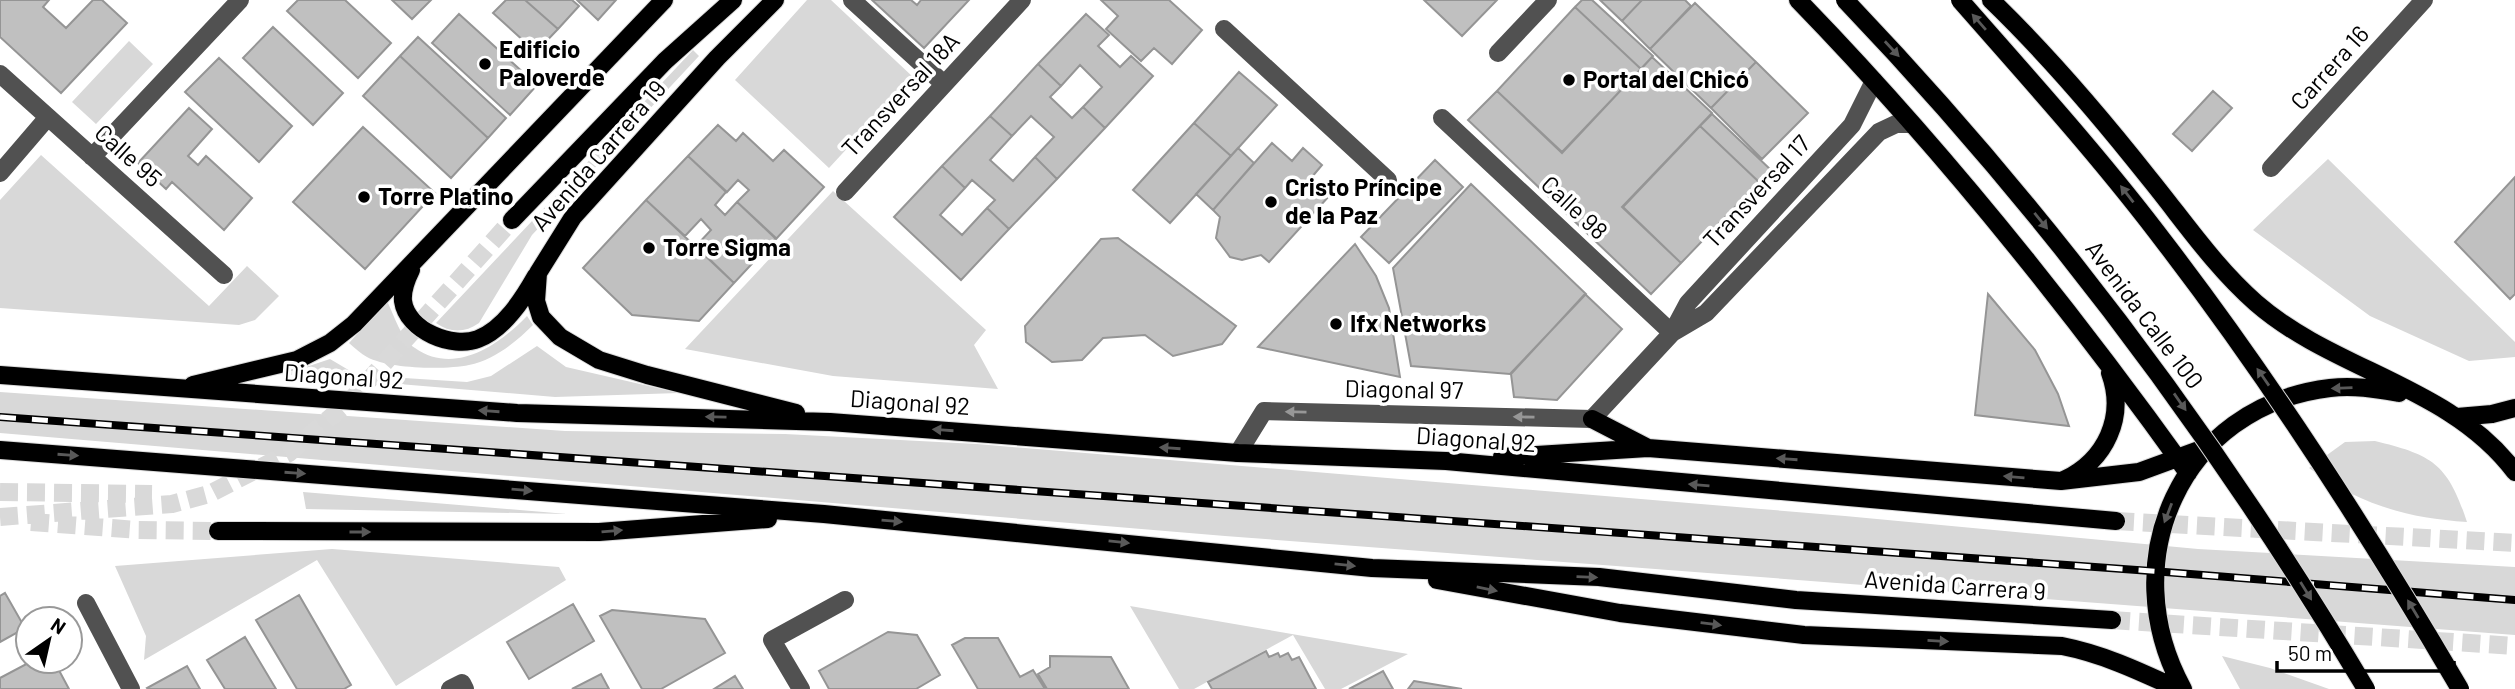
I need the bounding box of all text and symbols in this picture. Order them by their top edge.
one-way arrow [1971,13,1987,31]
street label: Carrera 16 [2284,19,2374,115]
street label: Transversal 18A [835,26,965,162]
place label: Edificio Paloverde [499,34,605,91]
one-way arrow [1884,40,1900,57]
marker: Edificio Paloverde [477,56,493,72]
place label: Portal del Chicó [1583,64,1749,93]
marker: Portal del Chicó [1561,72,1577,88]
street label: Avenida Carrera 19 [524,74,671,236]
street label: Calle 95 [90,117,168,192]
street label: Transversal 17 [1696,129,1815,253]
street label: Calle 98 [1536,169,1614,245]
place label: Cristo Príncipe de la Paz [1285,172,1442,229]
place label: Torre Platino [378,181,514,210]
one-way arrow [2120,186,2135,203]
marker: Torre Platino [356,189,372,205]
marker: Cristo Príncipe de la Paz [1263,194,1279,210]
one-way arrow [2034,212,2049,230]
place label: Torre Sigma [663,232,791,261]
street label: Avenida Calle 100 [2080,234,2210,394]
marker: Torre Sigma [641,240,657,256]
place label: Ifx Networks [1350,308,1486,337]
marker: Ifx Networks [1328,316,1344,332]
street label: Diagonal 92 [283,357,405,394]
one-way arrow [2256,368,2270,386]
street label: Diagonal 97 [1345,373,1464,404]
one-way arrow [2331,382,2353,393]
street label: Diagonal 92 [849,383,971,420]
one-way arrow [2173,393,2187,411]
one-way arrow [478,405,500,416]
one-way arrow [1285,406,1307,418]
one-way arrow [705,411,727,423]
one-way arrow [1512,411,1534,422]
street label: Diagonal 92 [1415,420,1537,457]
one-way arrow [932,425,954,436]
one-way arrow [1159,442,1181,453]
one-way arrow [57,450,79,461]
one-way arrow [1776,453,1798,464]
one-way arrow [284,468,306,479]
one-way arrow [2002,471,2024,482]
one-way arrow [1688,479,1710,490]
one-way arrow [511,485,533,496]
one-way arrow [2162,502,2173,523]
one-way arrow [881,515,903,526]
one-way arrow [601,525,623,536]
one-way arrow [349,526,371,538]
one-way arrow [1108,537,1130,548]
one-way arrow [1334,560,1356,571]
street label: Avenida Carrera 9 [1863,564,2047,605]
one-way arrow [1576,571,1598,582]
one-way arrow [2299,581,2312,601]
one-way arrow [1476,583,1498,594]
one-way arrow [2406,600,2419,619]
north arrow [14,605,84,675]
text: N [47,612,70,639]
one-way arrow [1701,618,1723,629]
scale bar [2277,630,2454,674]
one-way arrow [1927,636,1949,647]
text: 50 m [2288,640,2332,665]

